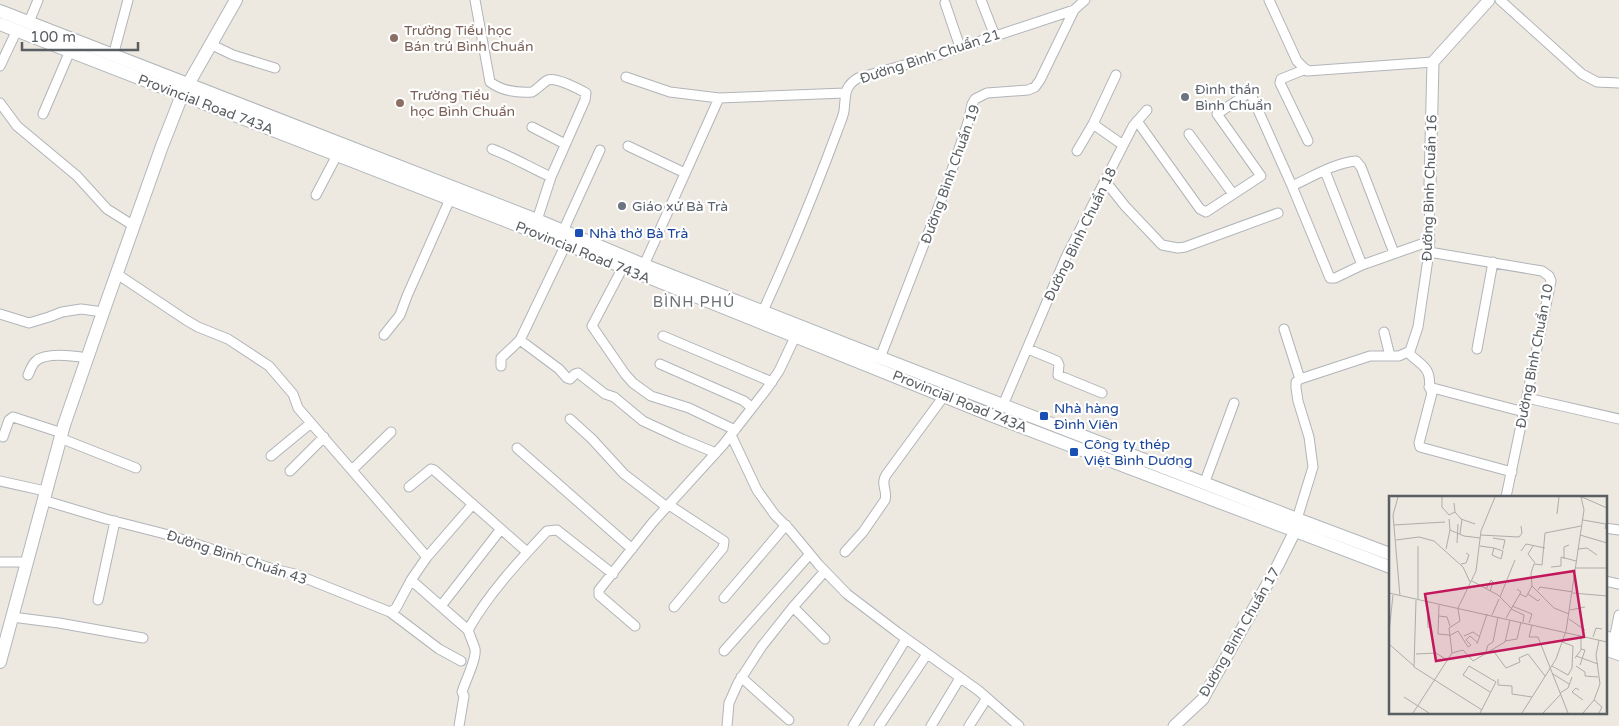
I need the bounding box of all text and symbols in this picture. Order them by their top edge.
scale bar [22,20,139,52]
place label: Trường Tiểu học Bán trú Bình Chuẩn [404,22,534,55]
street label: Đường Bình Chuẩn 21 [858,26,1003,87]
text: 100 m [30,28,76,46]
marker: Trường Tiểu học Bán trú Bình Chuẩn [388,32,400,44]
street label: Provincial Road 743A [136,71,276,138]
place label: Đình thần Bình Chuẩn [1195,81,1272,114]
place label: Trường Tiểu học Bình Chuẩn [410,87,515,120]
marker: Đình thần Bình Chuẩn [1179,91,1191,103]
marker: Trường Tiểu học Bình Chuẩn [394,97,406,109]
street label: Đường Bình Chuẩn 19 [917,102,984,246]
street label: Đường Bình Chuẩn 16 [1418,114,1441,262]
street label: Đường Bình Chuẩn 18 [1041,164,1120,304]
place label: Giáo xứ Bà Trà [632,198,728,215]
marker: Giáo xứ Bà Trà [616,200,628,212]
street label: Provincial Road 743A [513,218,653,287]
place label: Nhà thờ Bà Trà [589,225,688,242]
marker: Nhà thờ Bà Trà [573,227,585,239]
street label: Đường Bình Chuẩn 10 [1512,282,1557,430]
district label: BÌNH PHÚ [653,293,735,311]
street label: Provincial Road 743A [890,367,1030,436]
place label: Nhà hàng Đình Viên [1054,400,1119,433]
marker: Nhà hàng Đình Viên [1038,410,1050,422]
place label: Công ty thép Việt Bình Dương [1084,436,1193,469]
marker: Công ty thép Việt Bình Dương [1068,446,1080,458]
inset map [1389,496,1606,714]
street label: Đường Bình Chuẩn 43 [164,527,309,588]
street label: Đường Bình Chuẩn 17 [1195,564,1283,700]

